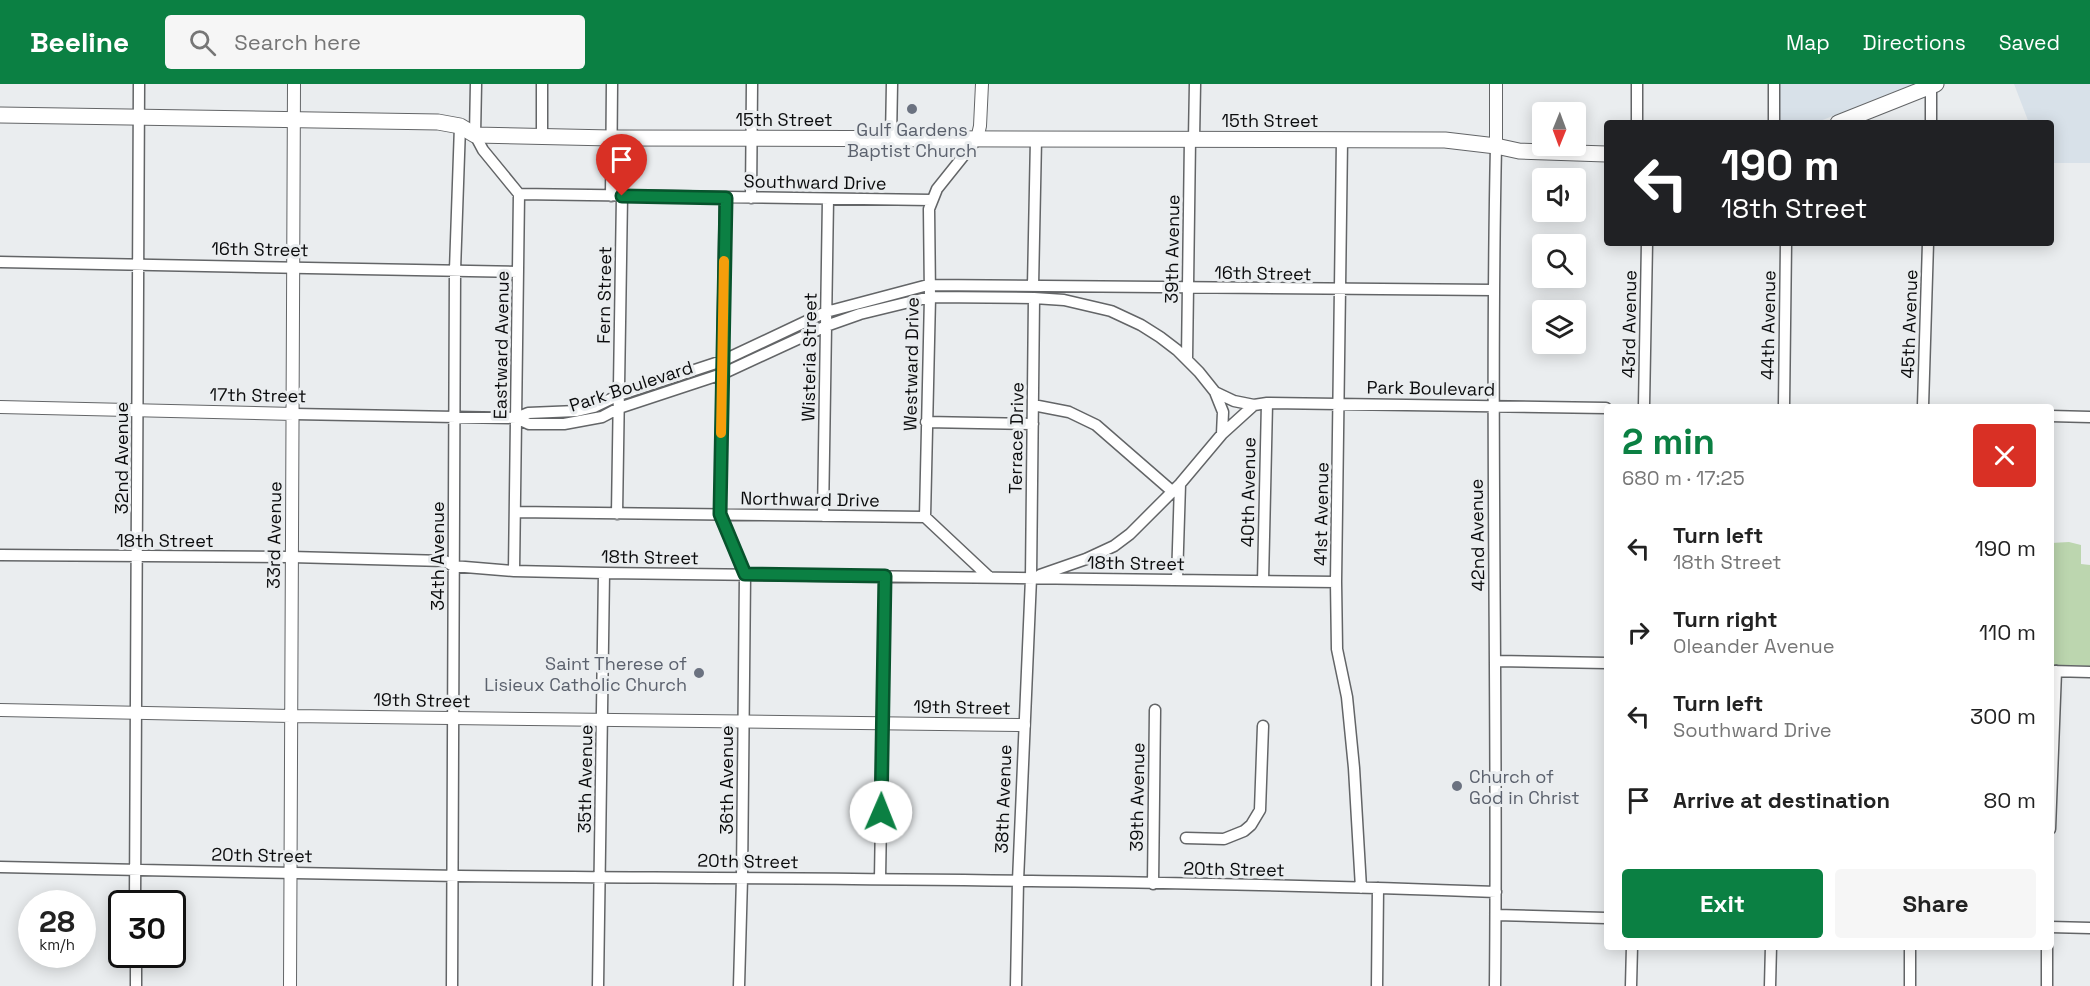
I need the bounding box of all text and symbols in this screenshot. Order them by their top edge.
search box [165,15,585,69]
text: Beeline [30,24,129,60]
icon: search [186,26,219,59]
text: Search here [234,28,361,56]
text: Map [1786,29,1830,56]
text: Directions [1863,29,1966,56]
text: Saved [1999,29,2060,56]
marker: Gulf Gardens Baptist Church [905,102,919,116]
north arrow [1532,102,1586,156]
map controls [1532,102,1586,354]
street label: 15th Street [735,108,833,131]
street label: 15th Street [1221,109,1319,132]
place label: Gulf Gardens Baptist Church [847,118,977,162]
pin [596,134,647,196]
text: 190 m [1721,139,1840,192]
icon: arrive [605,143,638,176]
icon: left [1622,144,1700,222]
button: sound [1532,168,1586,222]
street label: Southward Drive [743,169,887,195]
text: 18th Street [1721,191,1868,226]
street label: 39th Avenue [1160,194,1184,304]
button: search [1532,234,1586,288]
street label: 16th Street [211,237,309,261]
street label: Fern Street [592,246,616,344]
street label: 16th Street [1214,261,1312,285]
street label: 45th Avenue [1896,269,1922,379]
street label: 43rd Avenue [1617,270,1641,378]
street label: 44th Avenue [1756,270,1780,380]
street label: Eastward Avenue [488,271,514,419]
street label: Wisteria Street [796,292,822,422]
street label: Westward Drive [898,297,924,431]
button: layers [1532,300,1586,354]
street label: Park Boulevard [566,355,696,417]
street label: Park Boulevard [1366,375,1496,401]
street label: Terrace Drive [1004,382,1028,494]
street label: 17th Street [209,383,307,407]
street label: 32nd Avenue [110,402,133,514]
text: 2 min [1622,419,1715,465]
button: close [1973,424,2036,487]
street label: 40th Avenue [1236,437,1260,547]
street label: 41st Avenue [1309,462,1333,566]
text: 680 m · 17:25 [1622,465,1745,491]
street label: 42nd Avenue [1465,478,1489,592]
street label: 33rd Avenue [262,481,286,589]
street label: Northward Drive [740,486,880,512]
street label: 34th Avenue [426,501,449,611]
text: Turn left [1673,521,1763,549]
street label: 18th Street [116,529,214,552]
icon: left [1622,532,1655,565]
text: 190 m [1975,534,2036,562]
street label: 18th Street [601,545,699,569]
text: 18th Street [1673,549,1782,575]
street label: 18th Street [1087,551,1185,575]
text: Turn right [1673,605,1778,633]
icon: right [1622,616,1655,649]
text: 110 m [1979,618,2036,646]
text: Oleander Avenue [1673,633,1835,659]
place label: Saint Therese of Lisieux Catholic Church [484,652,687,696]
marker: Saint Therese of Lisieux Catholic Church [692,666,706,680]
street label: 19th Street [373,688,471,712]
text: Turn left [1673,689,1763,717]
street label: 19th Street [913,695,1011,719]
icon: left [1622,700,1655,733]
text: 300 m [1970,702,2036,730]
text: Southward Drive [1673,717,1832,743]
street label: 35th Avenue [573,724,597,834]
street label: 36th Avenue [715,725,738,835]
street label: 39th Avenue [1125,742,1149,852]
street label: 38th Avenue [990,744,1016,854]
place label: Church of God in Christ [1469,765,1580,809]
marker: Church of God in Christ [1450,779,1464,793]
position arrow [849,780,913,844]
icon: arrive [1622,784,1655,817]
text: Arrive at destination [1673,786,1890,814]
text: 80 m [1984,786,2036,814]
street label: 20th Street [211,843,313,867]
street label: 20th Street [697,849,799,873]
street label: 20th Street [1183,857,1285,881]
button: Exit [1622,869,1823,938]
button: Share [1835,869,2036,938]
speed limit sign: 30 [108,890,186,968]
text: 28 [39,902,75,941]
text: km/h [39,935,75,954]

